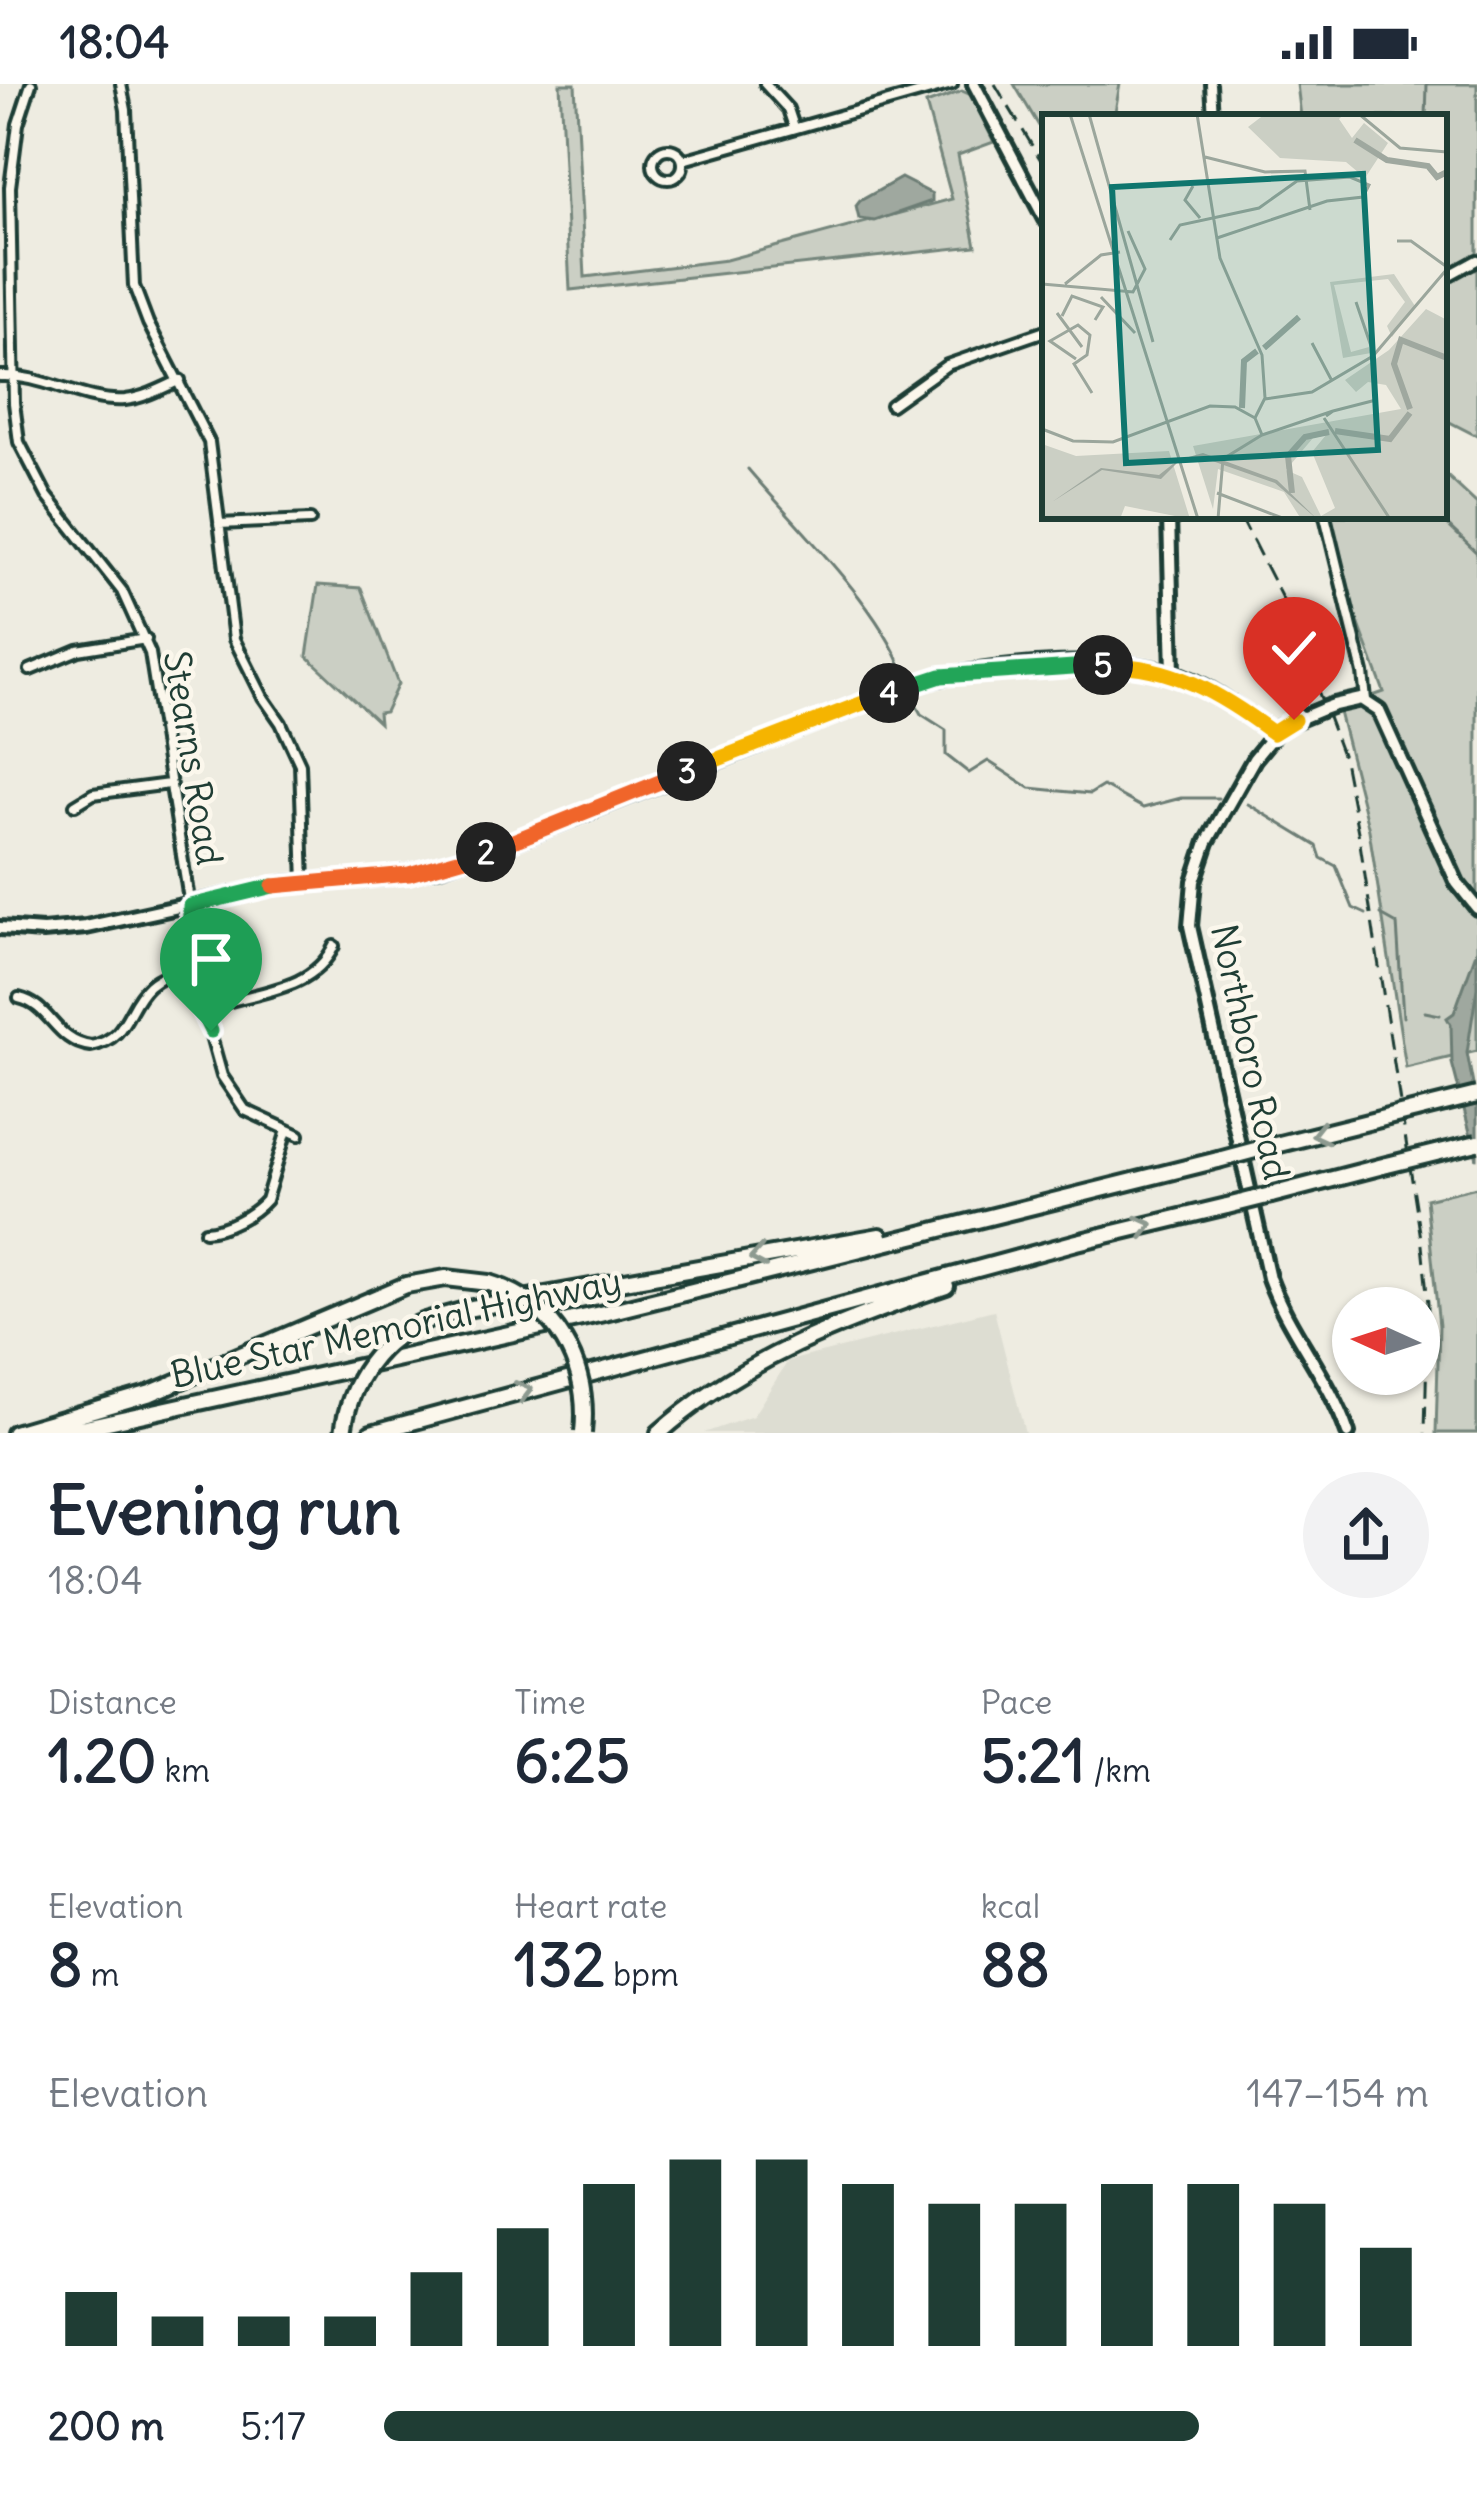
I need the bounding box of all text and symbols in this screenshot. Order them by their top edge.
text: 18:04 [60,14,170,70]
inset map [1042,114,1447,519]
pin [1243,597,1345,720]
icon: check [1261,615,1327,681]
pin: 5 [1073,635,1133,695]
text: 5 [1094,644,1112,686]
street label: Stearns Road [154,648,232,868]
pin: 4 [859,663,919,723]
text: 4 [879,672,899,714]
pin: 3 [657,741,717,801]
text: 3 [678,750,696,792]
pin: 2 [456,822,516,882]
text: 2 [477,831,495,873]
pin [160,908,262,1031]
street label: Northboro Road [1201,920,1299,1184]
icon: arrive [178,926,244,992]
one-way arrow [1310,1120,1330,1145]
one-way arrow [1134,1215,1154,1240]
one-way arrow [749,1244,769,1269]
street label: Blue Star Memorial Highway [167,1258,625,1398]
north arrow [1332,1287,1440,1395]
map controls [1332,1287,1440,1395]
one-way arrow [514,1381,534,1406]
text: Evening run [48,1469,401,1552]
button: share [1303,1472,1429,1598]
text: 18:04 [48,1556,143,1605]
text: Distance [48,1681,177,1723]
text: Time [514,1681,586,1723]
text: Pace [981,1681,1052,1723]
text: 1.20 [48,1723,157,1798]
text: 6:25 [514,1723,630,1798]
text: 5:21 [981,1723,1085,1798]
text: km [157,1749,210,1791]
text: /km [1085,1749,1151,1791]
text: Elevation [48,1885,183,1927]
text: Heart rate [514,1885,667,1927]
text: kcal [981,1885,1040,1927]
text: 8 [48,1927,83,2002]
text: 132 [514,1927,605,2002]
text: 88 [981,1927,1050,2002]
text: m [83,1953,119,1995]
text: bpm [605,1953,679,1995]
text: Elevation [48,2069,208,2118]
text: 147–154 m [1246,2069,1429,2118]
text: 200 m [48,2402,164,2451]
text: 5:17 [240,2402,306,2451]

